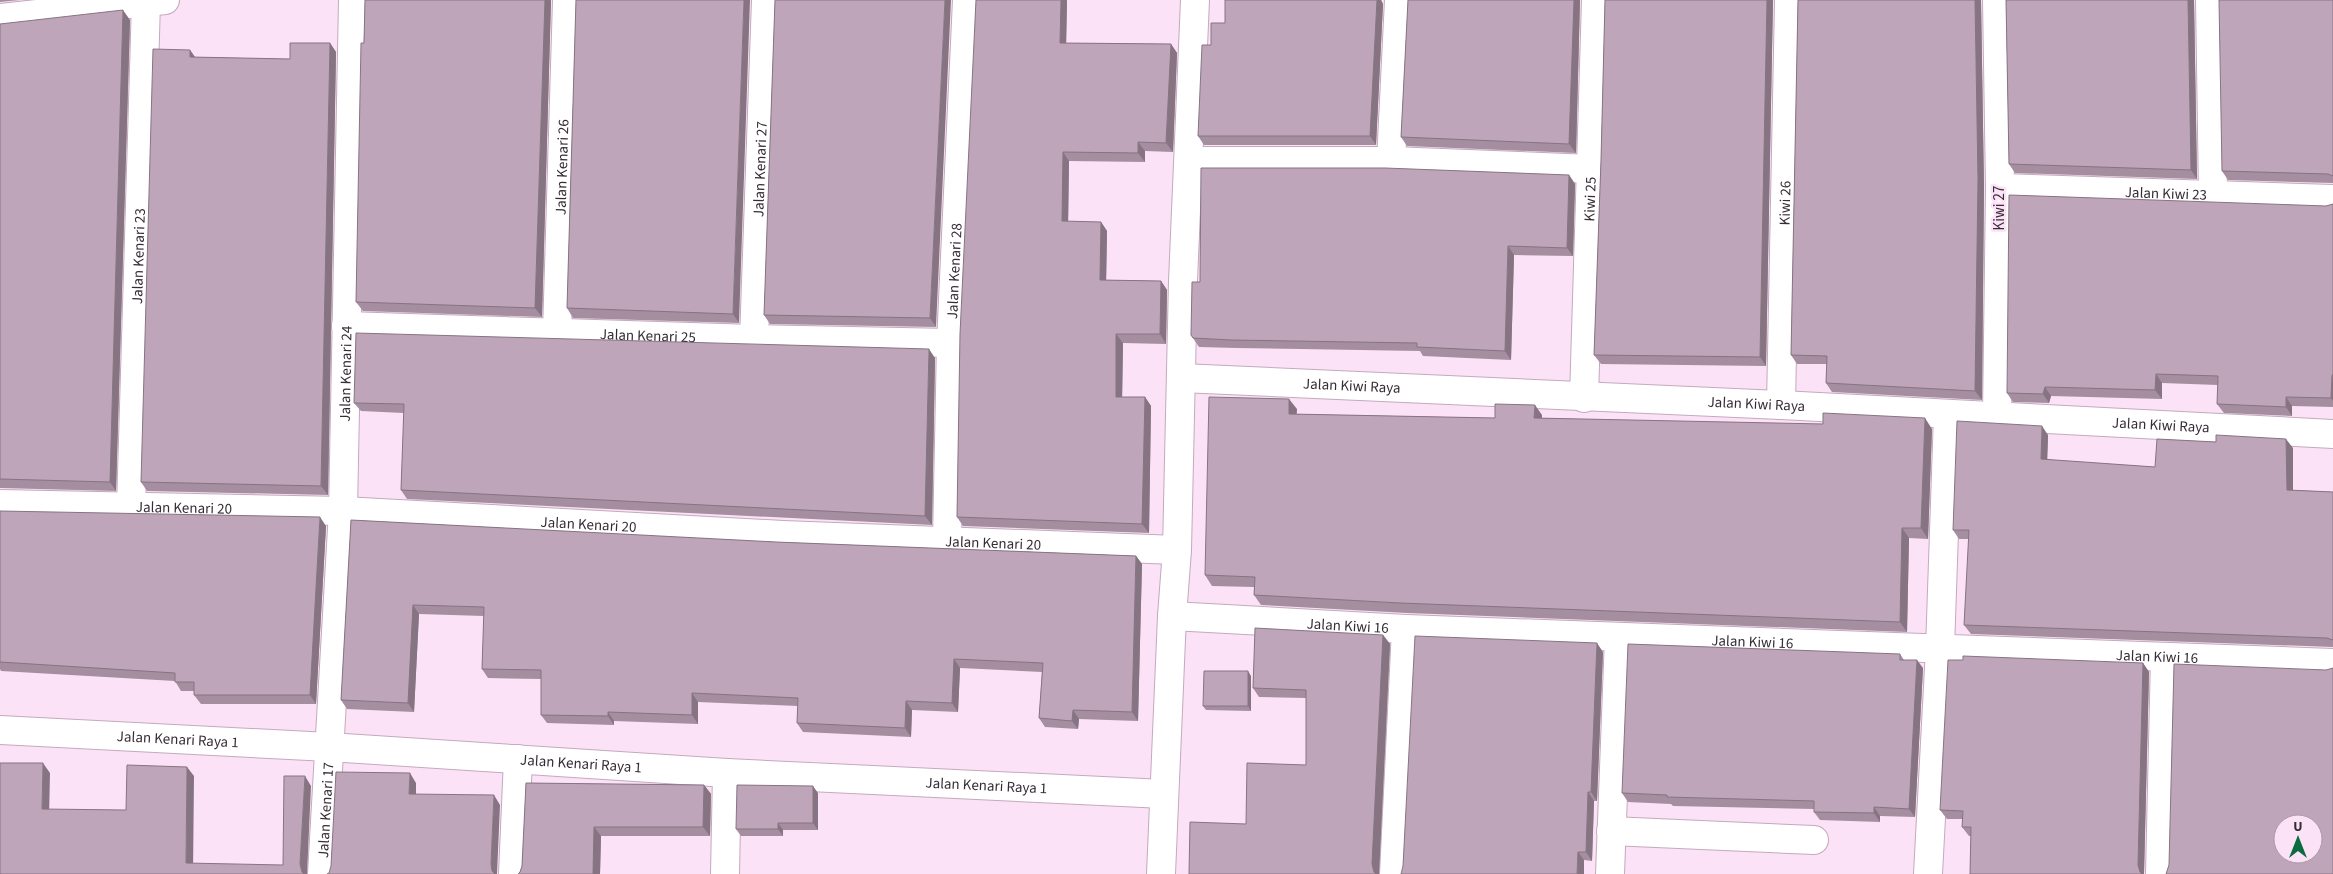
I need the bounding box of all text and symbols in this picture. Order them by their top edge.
street label: Jalan Kenari 26 [550,119,574,215]
street label: Jalan Kenari 27 [748,121,772,217]
street label: Kiwi 25 [1579,176,1601,222]
street label: Kiwi 26 [1774,180,1796,226]
street label: Jalan Kiwi 23 [2124,182,2207,205]
street label: Kiwi 27 [1989,186,2010,230]
street label: Jalan Kenari 23 [127,208,150,304]
street label: Jalan Kenari 28 [942,223,967,320]
street label: Jalan Kenari 25 [600,324,696,348]
street label: Jalan Kenari 24 [334,325,357,422]
street label: Jalan Kiwi Raya [1303,373,1401,398]
street label: Jalan Kiwi Raya [1707,391,1806,417]
street label: Jalan Kiwi Raya [2112,412,2210,438]
street label: Jalan Kenari 20 [136,496,232,519]
street label: Jalan Kenari 20 [540,511,637,537]
street label: Jalan Kenari 20 [945,531,1042,555]
street label: Jalan Kiwi 16 [1306,613,1389,639]
street label: Jalan Kiwi 16 [1711,630,1794,654]
street label: Jalan Kiwi 16 [2116,645,2199,669]
street label: Jalan Kenari Raya 1 [116,726,239,753]
street label: Jalan Kenari Raya 1 [520,749,643,778]
street label: Jalan Kenari 17 [312,762,339,859]
street label: Jalan Kenari Raya 1 [925,772,1048,799]
north arrow [2273,814,2323,864]
text: U [2293,817,2303,837]

